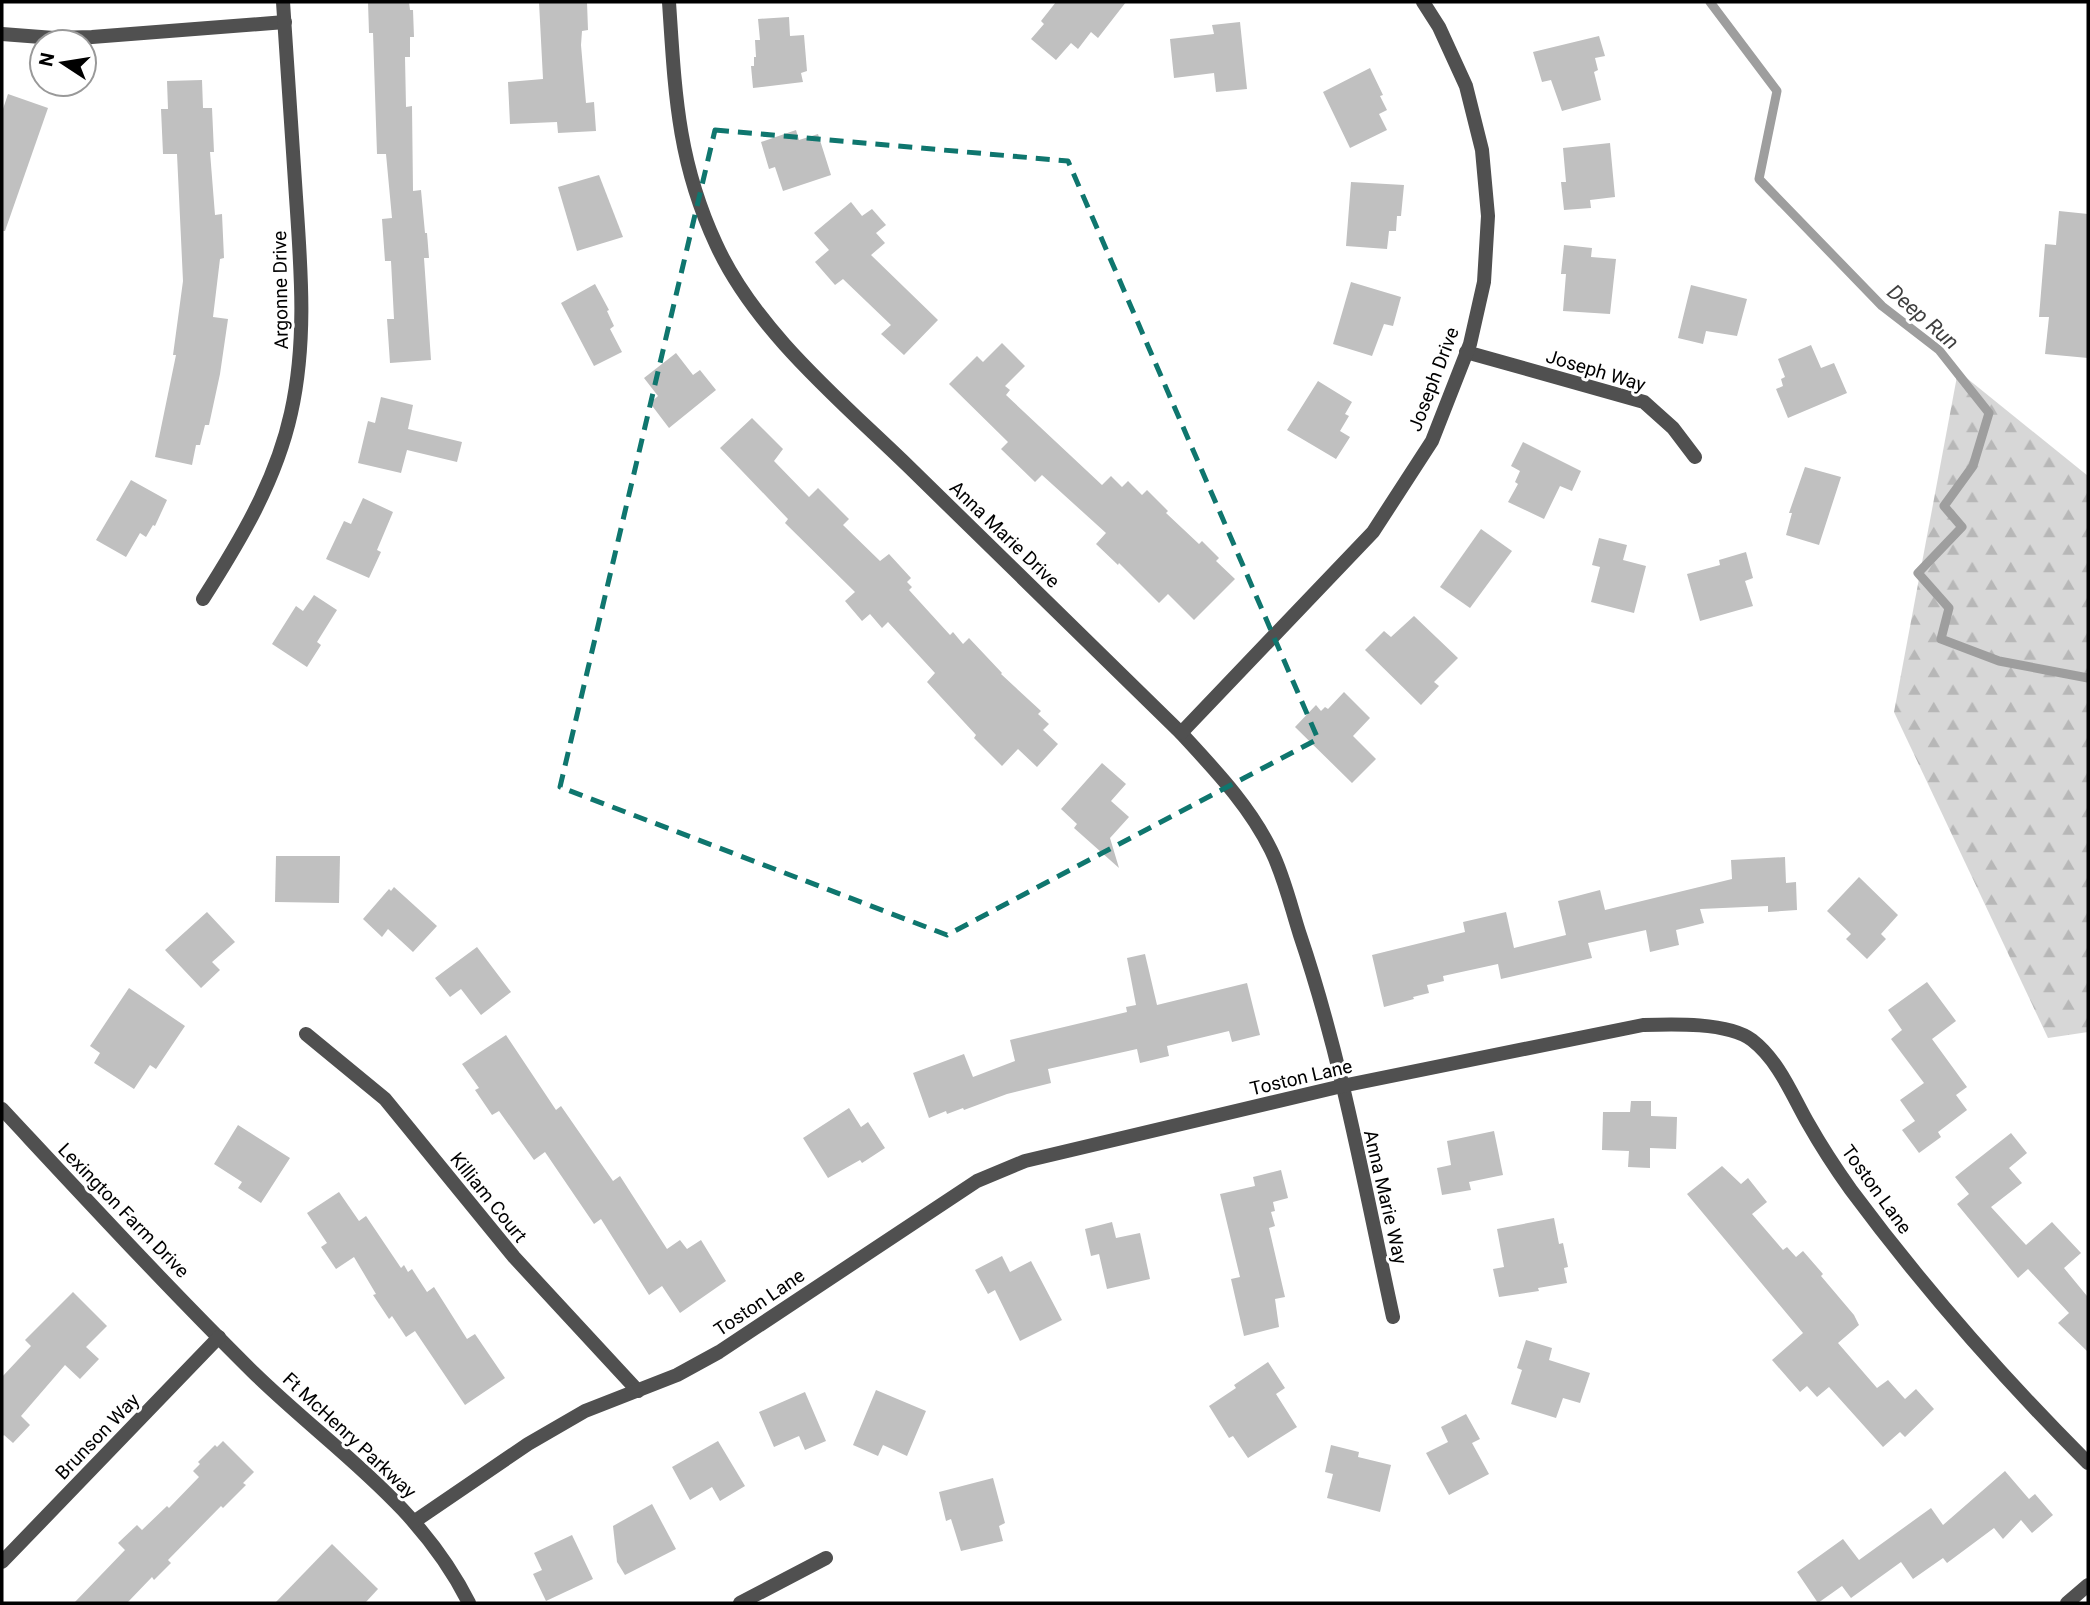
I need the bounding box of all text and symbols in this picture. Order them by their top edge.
north arrow [28,28,98,98]
text: N [34,51,60,69]
street label: Argonne Drive [268,230,293,349]
water label: Deep Run [1882,280,1964,354]
street label: Joseph Drive [1403,324,1464,435]
street label: Joseph Way [1543,344,1648,397]
street label: Anna Marie Drive [945,476,1064,593]
street label: Toston Lane [1248,1055,1355,1100]
street label: Anna Marie Way [1359,1128,1412,1266]
street label: Lexington Farm Drive [53,1138,194,1283]
street label: Toston Lane [1837,1140,1917,1238]
street label: Killiam Court [445,1148,532,1247]
street label: Toston Lane [710,1264,809,1341]
street label: Ft McHenry Parkway [278,1368,421,1503]
street label: Brunson Way [51,1388,144,1484]

